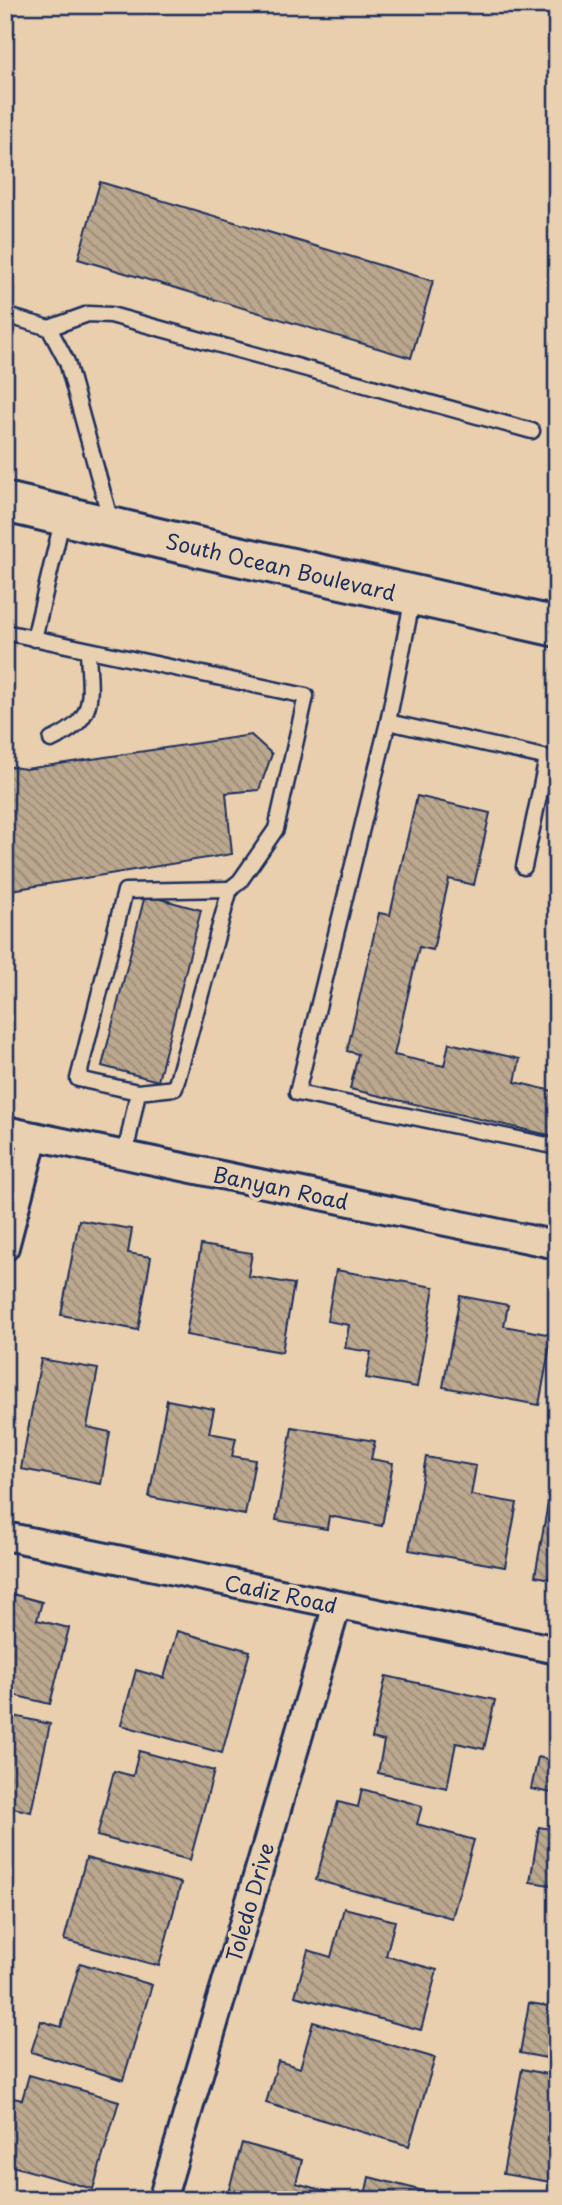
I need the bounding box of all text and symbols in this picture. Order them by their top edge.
street label: South Ocean Boulevard [163,524,399,608]
street label: Banyan Road [210,1157,352,1217]
street label: Cadiz Road [222,1565,340,1621]
street label: Toledo Drive [217,1839,281,1965]

